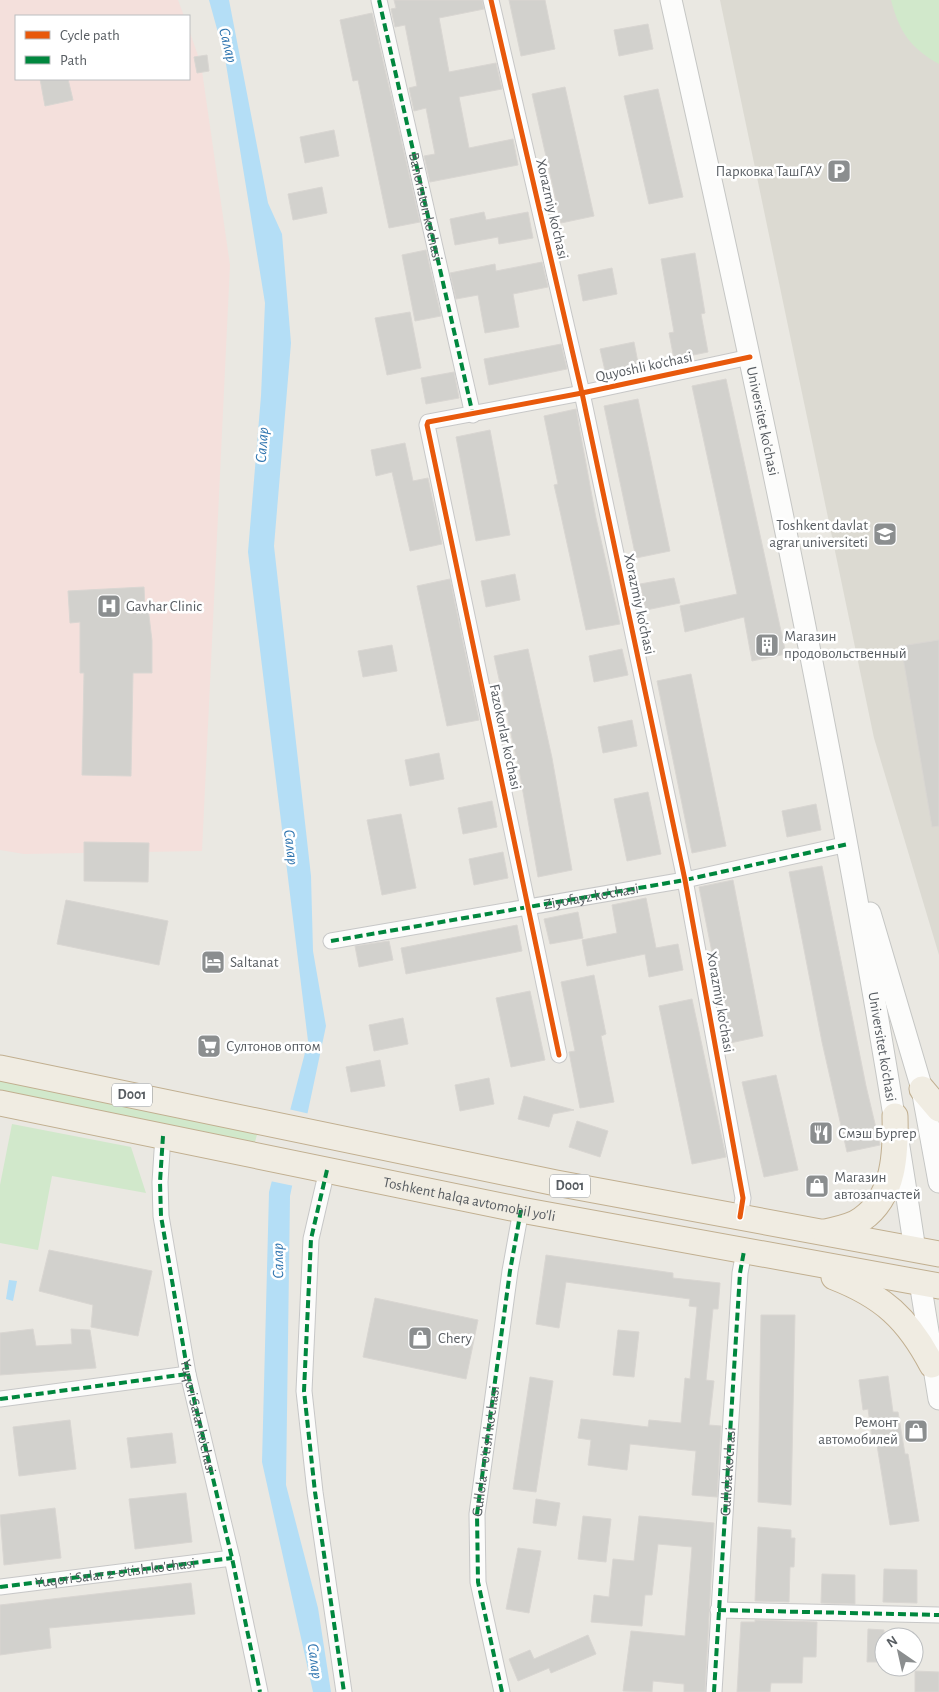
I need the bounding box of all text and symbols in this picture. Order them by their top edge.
legend [15,15,190,80]
water label: Салар [215,26,240,65]
text: Cycle path [60,28,120,43]
text: Path [60,53,87,68]
street label: Bahoriston ko'chasi [406,151,445,263]
street label: Xorazmiy ko'chasi [533,157,571,261]
parking icon: Парковка ТашГАУ [826,158,852,184]
place label: Парковка ТашГАУ [716,164,823,179]
street label: Quyoshli ko'chasi [594,349,694,385]
street label: Universitet ko'chasi [744,365,782,477]
water label: Салар [253,427,272,463]
place label: Toshkent davlat agrar universiteti [769,518,868,550]
school or university icon: Toshkent davlat agrar universiteti [872,521,898,547]
street label: Xorazmiy ko'chasi [621,552,657,656]
hospital icon: Gavhar Clinic [96,593,122,619]
place label: Gavhar Clinic [126,599,202,614]
place label: Магазин продовольственный [784,629,907,661]
building icon: Магазин продовольственный [754,632,780,658]
street label: Fazokorlar ko'chasi [486,683,524,791]
water label: Салар [280,828,301,866]
street label: Ziyofayz ko'chasi [543,881,640,912]
hotel icon: Saltanat [200,949,226,975]
street label: Xorazmiy ko'chasi [704,950,736,1054]
place label: Saltanat [230,955,279,970]
street label: Universitet ko'chasi [866,991,899,1103]
supermarket icon: Султонов оптом [196,1033,222,1059]
place label: Султонов оптом [226,1039,321,1054]
road number: D001 [112,1084,152,1106]
restaurant icon: Смэш Бургер [808,1120,834,1146]
place label: Смэш Бургер [838,1126,917,1141]
place label: Магазин автозапчастей [834,1170,921,1202]
shop icon: Магазин автозапчастей [804,1173,830,1199]
street label: Toshkent halqa avtomobil yo'li [382,1174,557,1224]
road number: D001 [550,1174,590,1198]
water label: Салар [270,1243,287,1279]
shop icon: Chery [407,1325,433,1351]
place label: Chery [438,1331,473,1346]
street label: Yuqori Salar ko'chasi [178,1358,219,1475]
street label: Gullola 1-o'tish ko'chasi [469,1385,502,1518]
place label: Ремонт автомобилей [818,1415,899,1447]
shop icon: Ремонт автомобилей [903,1418,929,1444]
street label: Gullola ko'chasi [717,1426,738,1516]
street label: Yuqori Salar 2-o'tish ko'chasi [34,1555,196,1590]
north arrow [874,1627,924,1677]
text: N [884,1634,900,1651]
water label: Салар [304,1642,325,1680]

